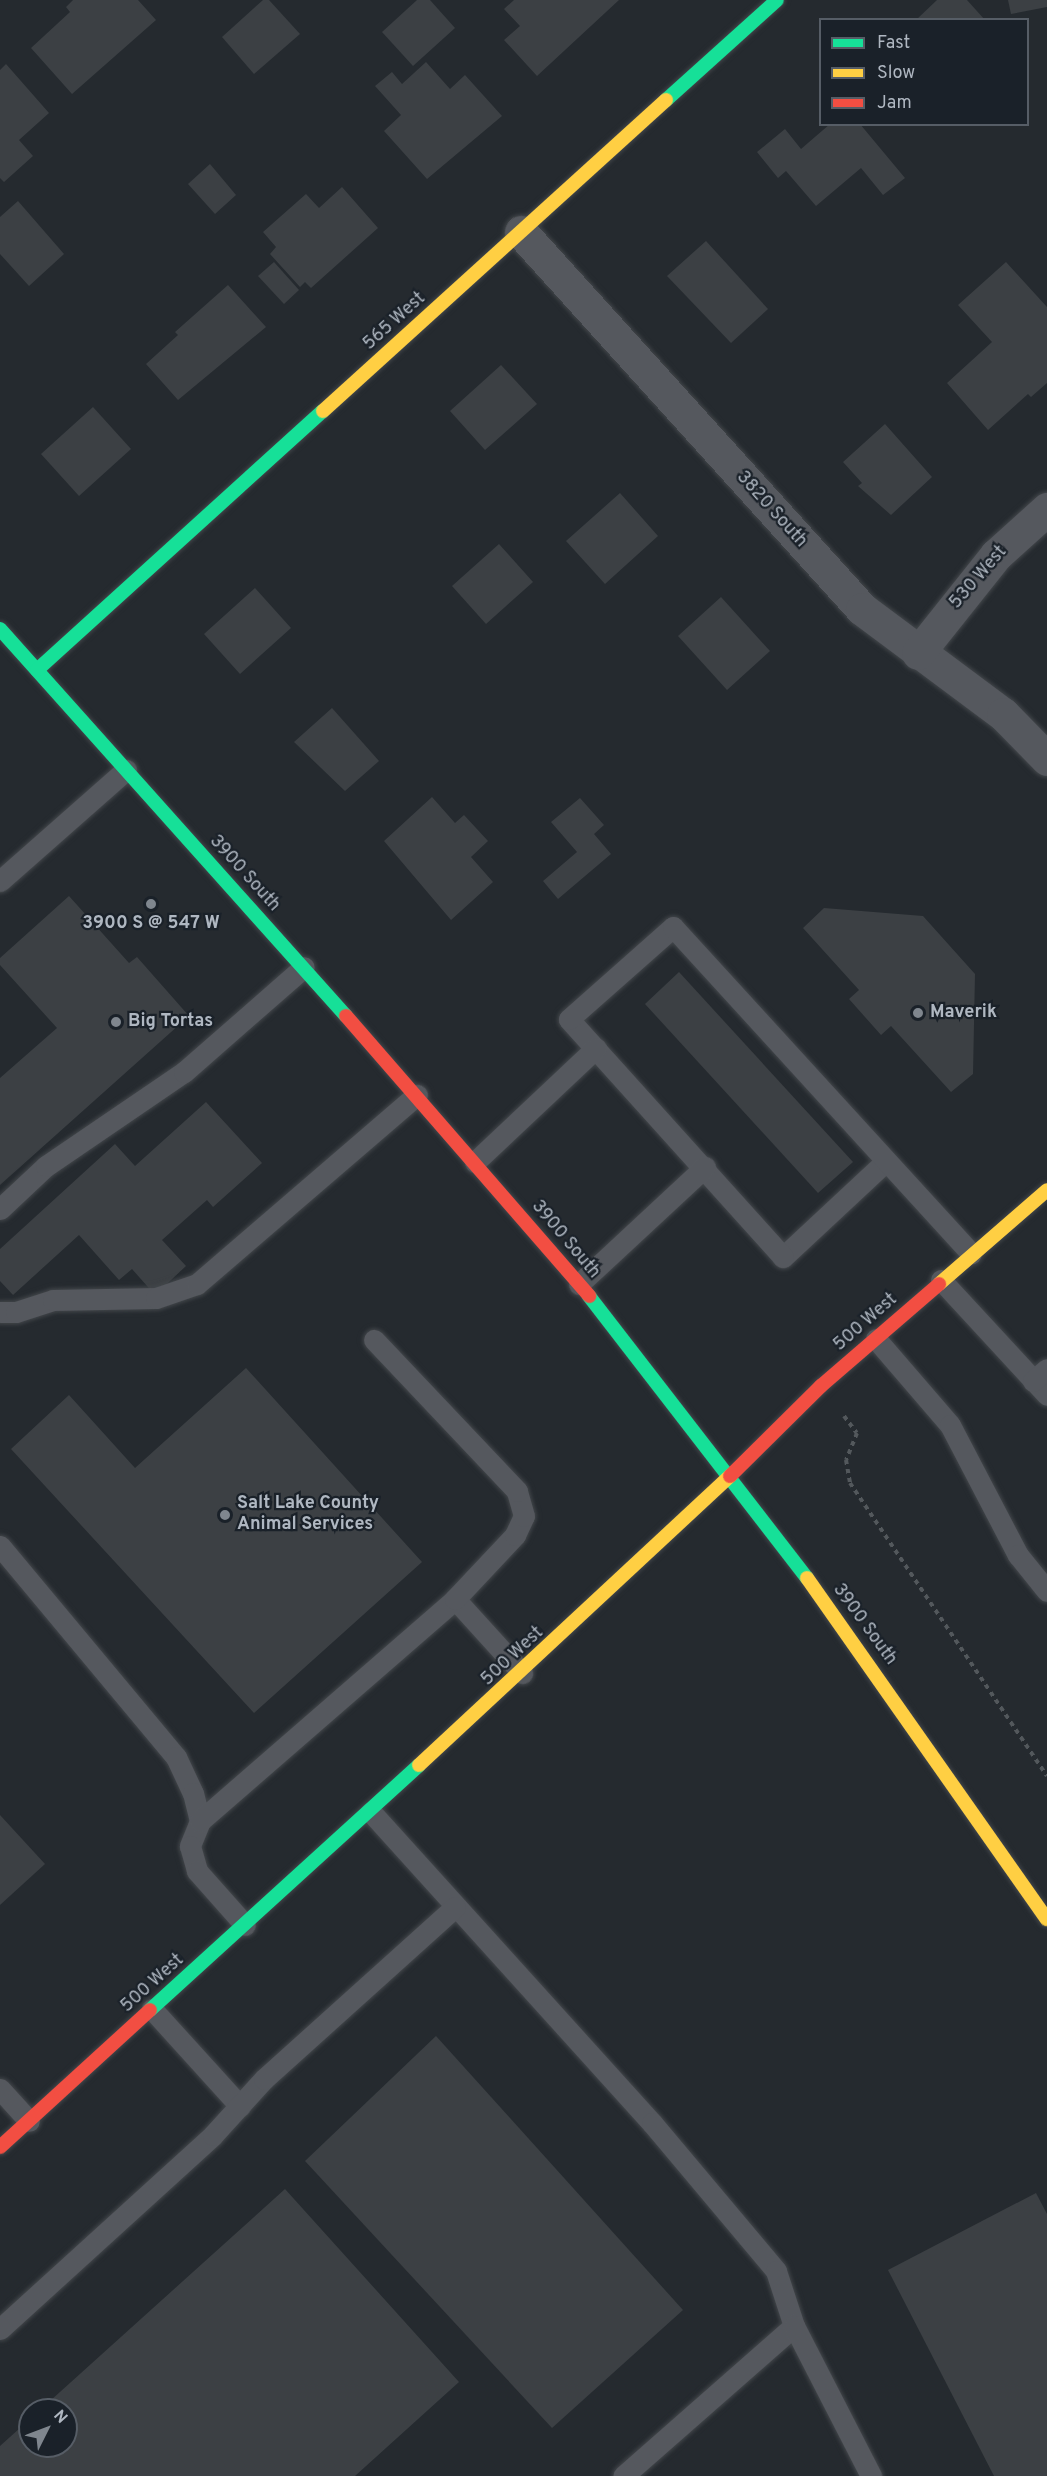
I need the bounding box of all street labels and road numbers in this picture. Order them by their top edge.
street label: 565 West [359,288,431,356]
street label: 3820 South [731,467,811,553]
street label: 530 West [946,542,1012,614]
street label: 3900 South [204,831,284,917]
street label: 3900 South [526,1196,604,1284]
street label: 500 West [830,1289,902,1357]
street label: 3900 South [827,1580,901,1670]
street label: 500 West [477,1623,549,1691]
street label: 500 West [117,1950,189,2018]

